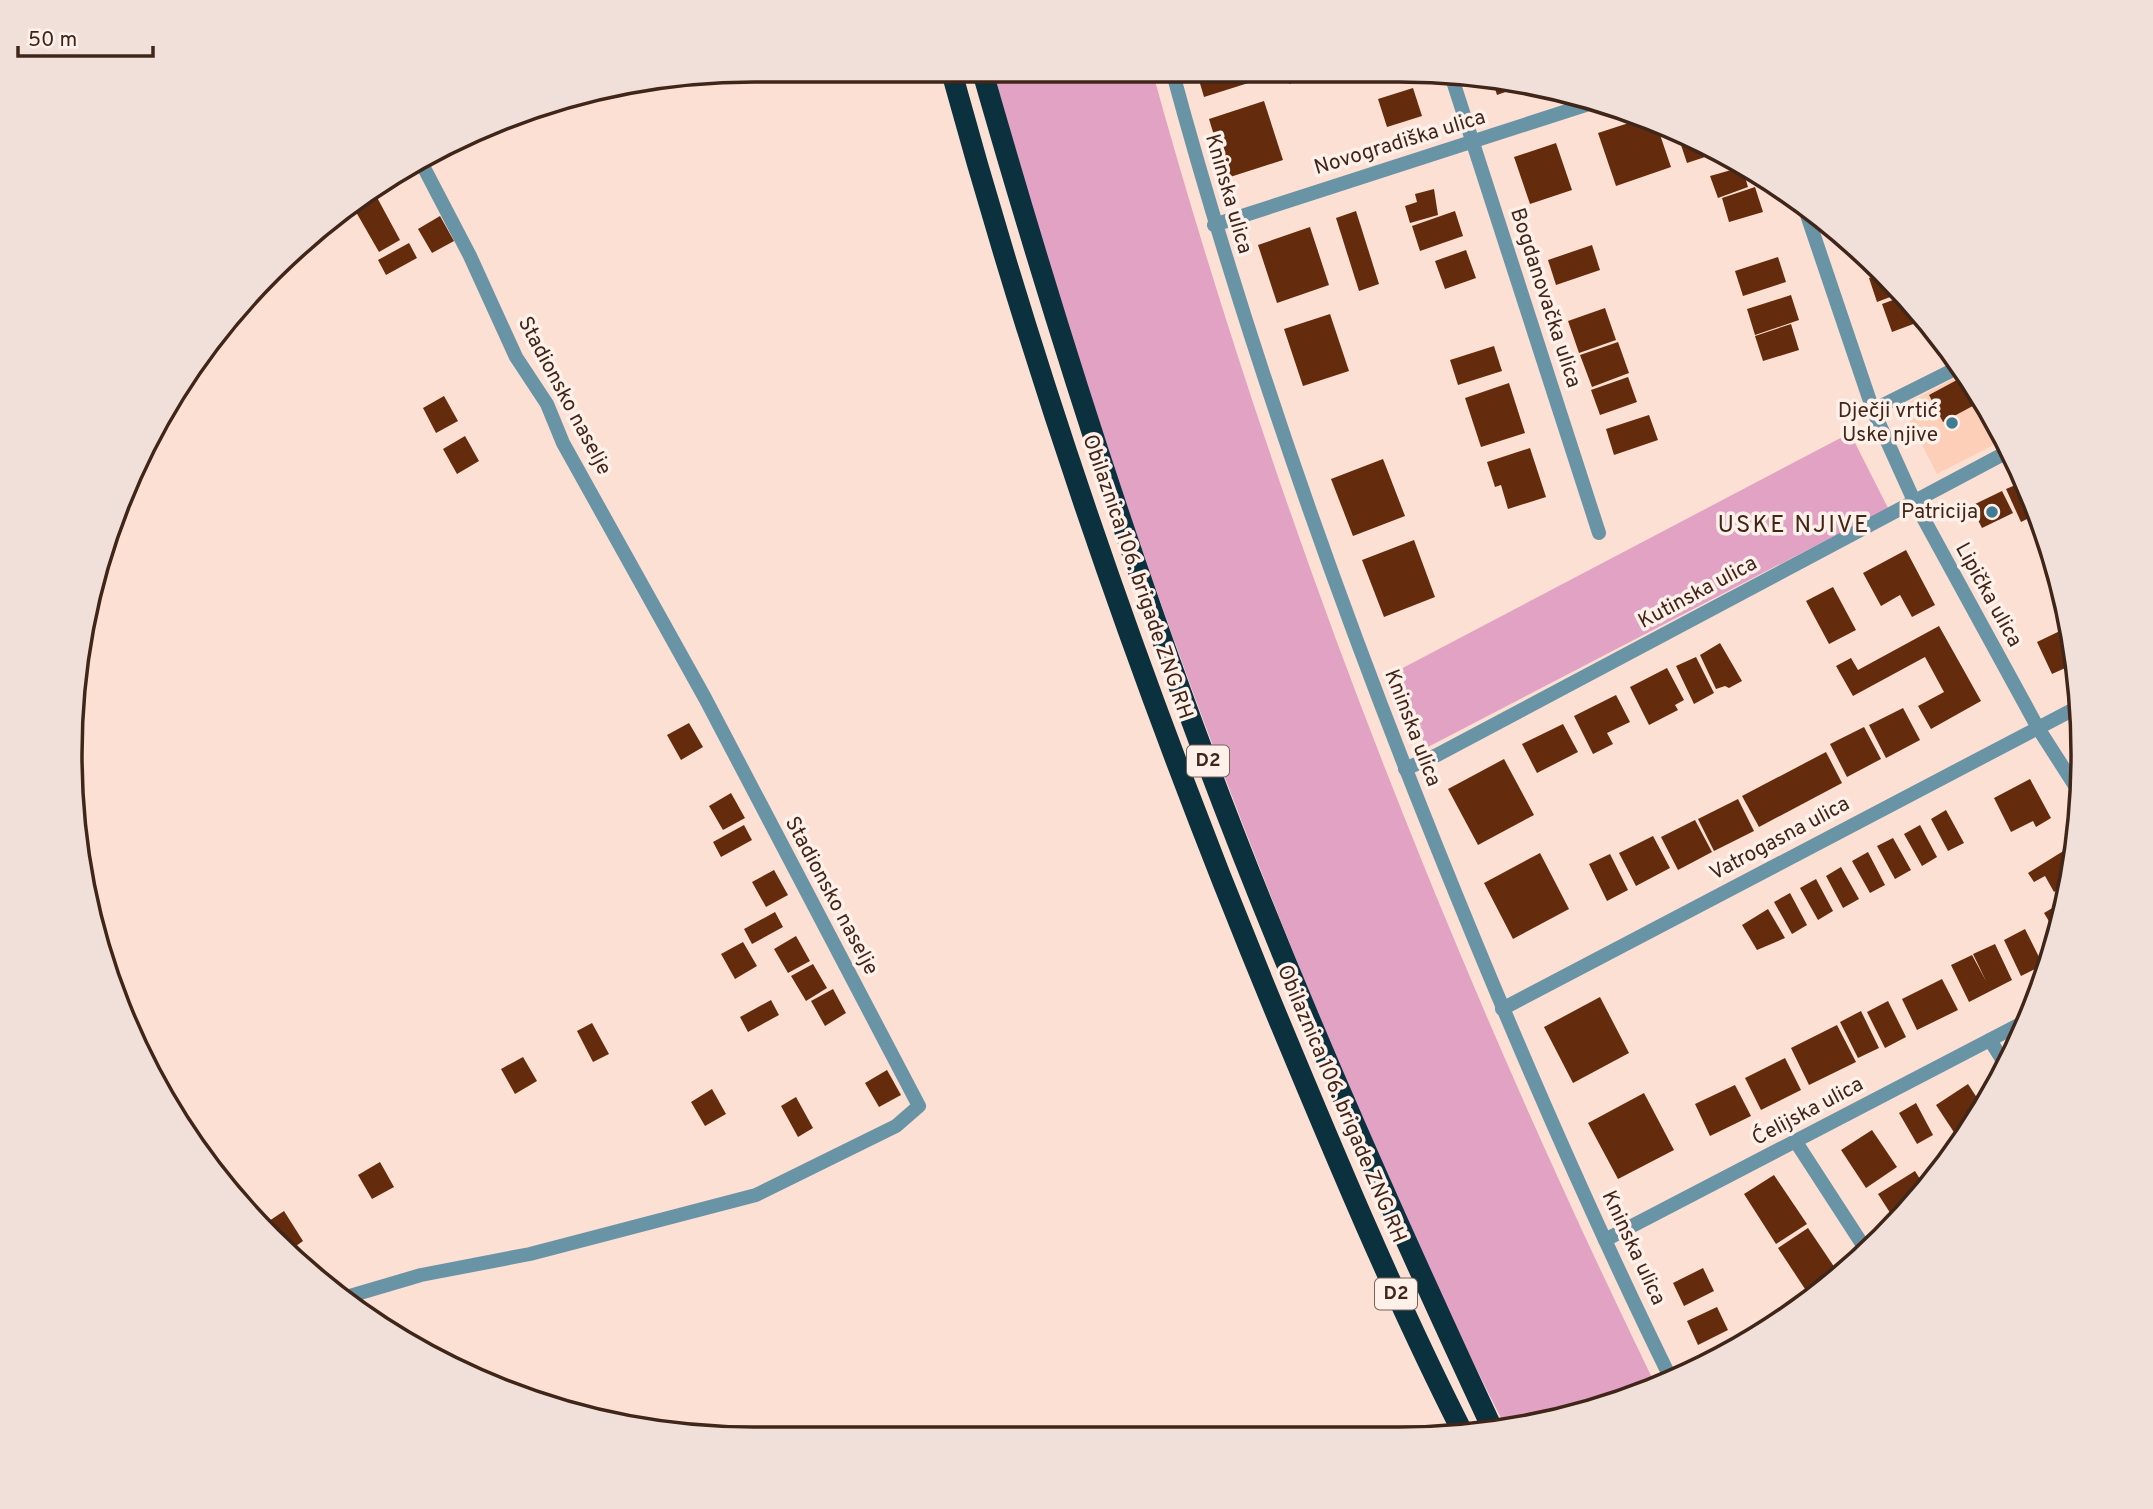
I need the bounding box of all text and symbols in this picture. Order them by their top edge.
scale bar [18,14,152,58]
text: 50 m [28,27,77,54]
street label: Novogradiška ulica [1311,104,1489,182]
street label: Kninska ulica [1198,131,1258,257]
street label: Bogdanovačka ulica [1503,205,1587,391]
street label: Stadionsko naselje [511,312,617,480]
place label: Dječji vrtić Uske njive [1838,398,1938,449]
marker: Dječji vrtić Uske njive [1944,415,1960,431]
street label: Obilaznica 106. brigade ZNG RH [1075,431,1199,723]
place label: Patricija [1901,499,1978,526]
marker: Patricija [1984,504,2000,520]
district label: USKE NJIVE [1718,511,1870,541]
street label: Lipička ulica [1948,538,2028,652]
street label: Kutinska ulica [1634,550,1762,636]
street label: Kninska ulica [1377,666,1447,790]
road number: D2 [1187,746,1229,776]
street label: Vatrogasna ulica [1705,791,1855,887]
street label: Stadionsko naselje [778,812,884,980]
street label: Obilaznica 106. brigade ZNG RH [1270,961,1412,1247]
street label: Ćelijska ulica [1747,1071,1868,1153]
street label: Kninska ulica [1595,1186,1671,1310]
road number: D2 [1375,1278,1417,1310]

